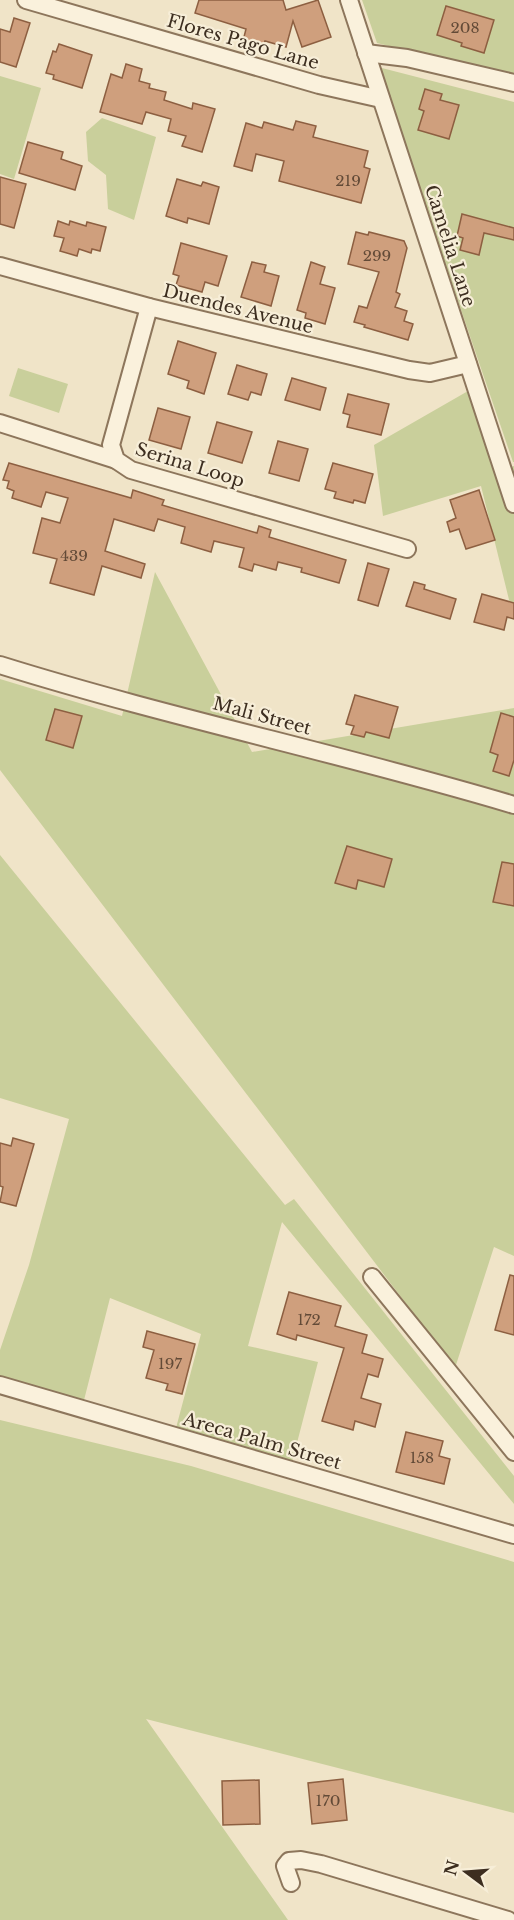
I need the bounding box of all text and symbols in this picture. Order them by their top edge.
street label: Flores Pago Lane [164,10,322,74]
house number: 208 [450,18,480,37]
house number: 219 [335,171,361,190]
street label: Camelia Lane [420,182,480,310]
house number: 299 [363,246,391,265]
street label: Duendes Avenue [160,280,316,338]
street label: Serina Loop [133,438,247,492]
house number: 439 [60,546,88,565]
street label: Mali Street [210,692,314,740]
house number: 172 [297,1310,321,1329]
house number: 197 [158,1354,182,1373]
street label: Areca Palm Street [179,1408,344,1474]
house number: 158 [410,1448,434,1467]
house number: 170 [316,1791,340,1810]
north arrow [436,1842,496,1902]
text: N [440,1858,463,1878]

